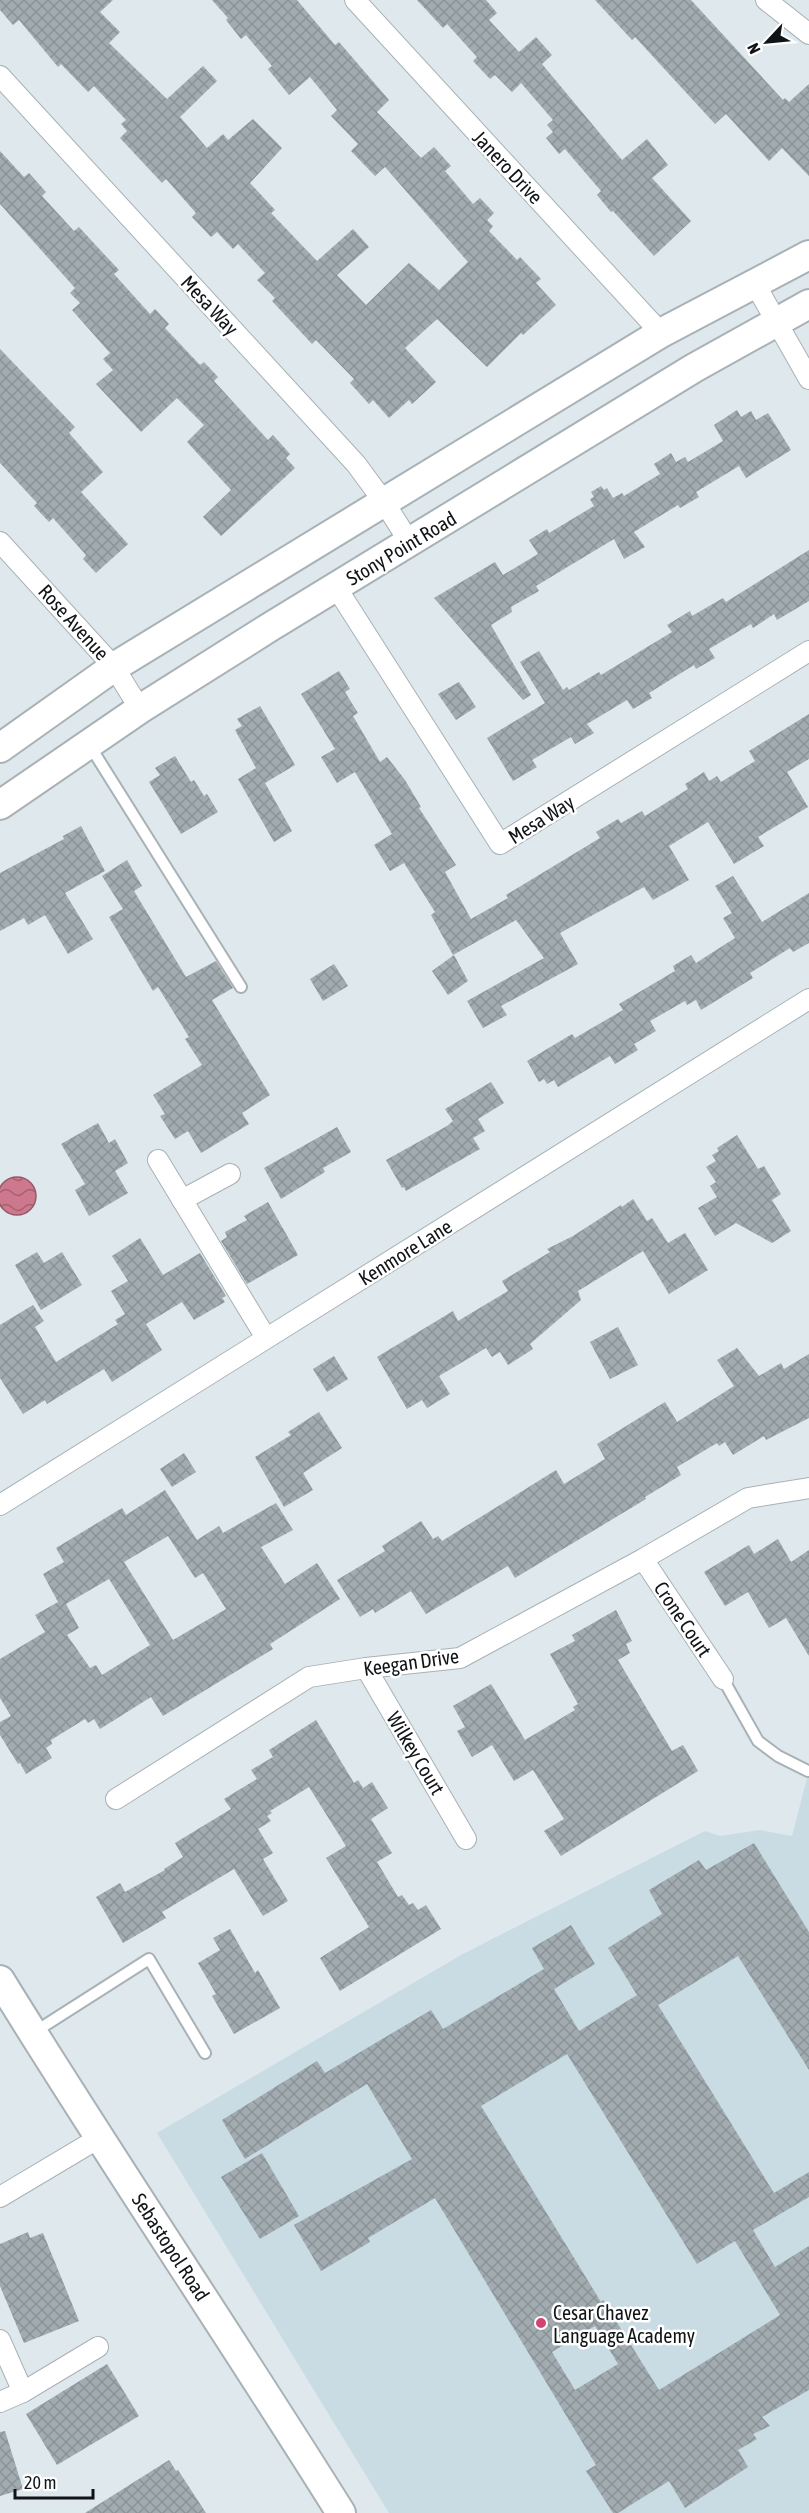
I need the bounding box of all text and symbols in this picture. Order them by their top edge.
north arrow [737,12,797,72]
text: N [743,40,764,57]
street label: Janero Drive [468,126,548,208]
street label: Mesa Way [177,270,243,340]
street label: Stony Point Road [342,506,460,590]
street label: Rose Avenue [34,580,114,664]
street label: Mesa Way [504,790,578,848]
street label: Kenmore Lane [354,1214,456,1290]
street label: Crone Court [650,1577,717,1661]
street label: Keegan Drive [362,1644,460,1680]
street label: Wilkey Court [382,1708,450,1799]
street label: Sebastopol Road [128,2189,214,2305]
place label: Cesar Chavez Language Academy [553,2301,695,2347]
marker: Cesar Chavez Language Academy [534,2316,548,2330]
scale bar [15,2462,93,2500]
text: 20 m [24,2472,56,2493]

